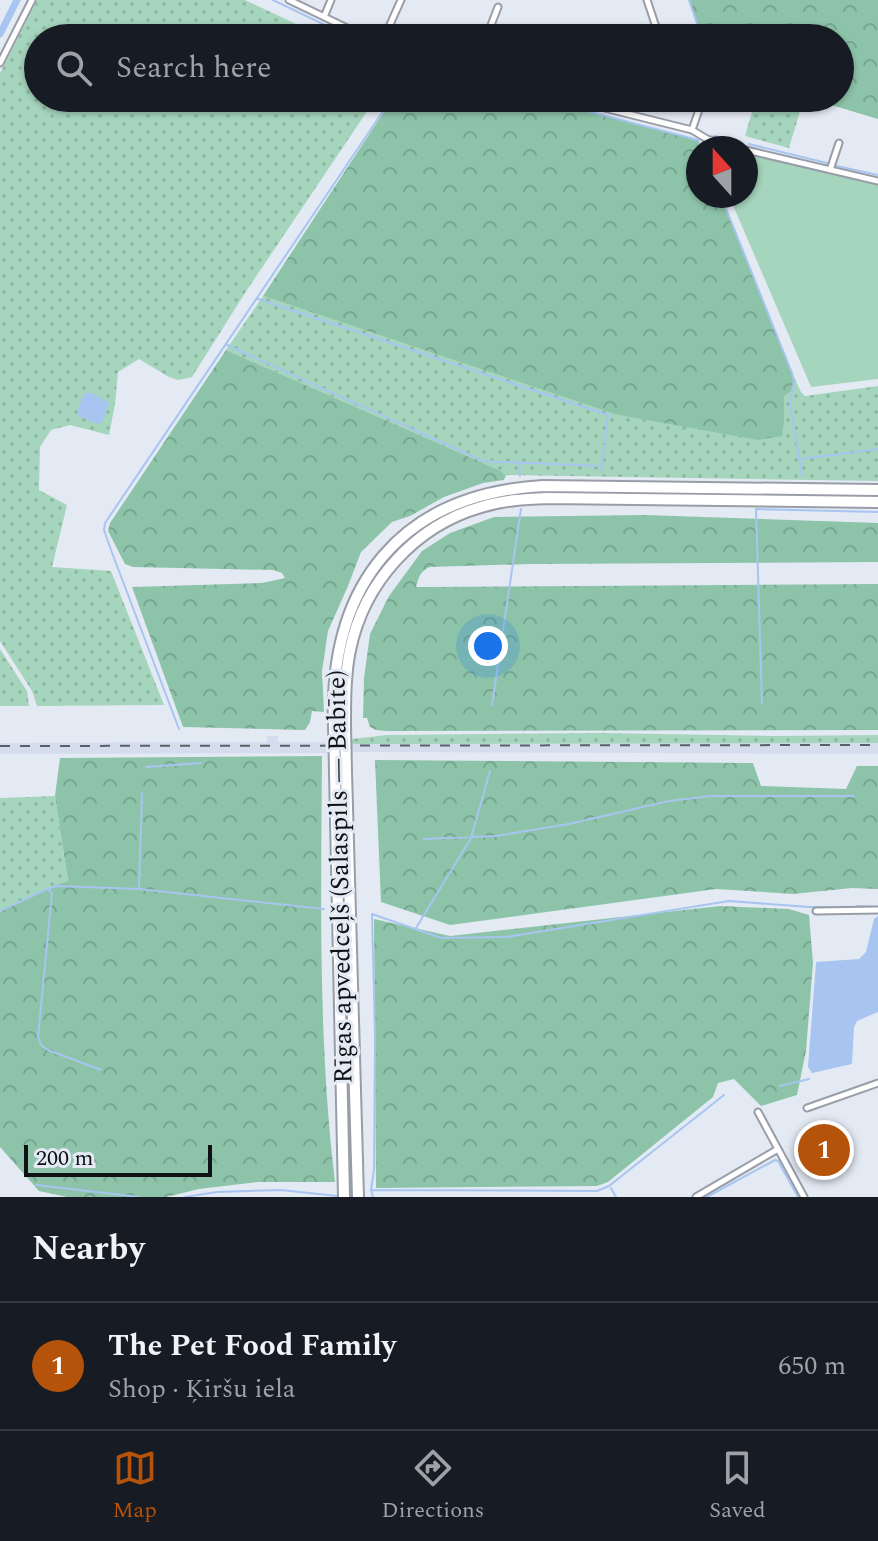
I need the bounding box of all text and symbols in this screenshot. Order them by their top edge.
search box [24,24,854,112]
text: Search here [116,45,272,91]
icon: search [52,46,96,90]
north arrow [686,136,758,208]
your location [468,626,508,666]
street label: Rīgas apvedceļš (Salaspils — Babīte) [316,670,364,1084]
pin: 1 [798,1120,850,1180]
scale bar [24,1141,212,1177]
text: 200 m [36,1142,93,1175]
text: Nearby [32,1223,145,1275]
text: The Pet Food Family [108,1323,396,1369]
text: 1 [51,1346,65,1386]
text: 650 m [778,1346,846,1386]
text: Shop · Ķiršu iela [108,1369,296,1409]
tab: Map [112,1446,157,1527]
tab: Directions [382,1446,484,1527]
tab: Saved [709,1446,766,1527]

